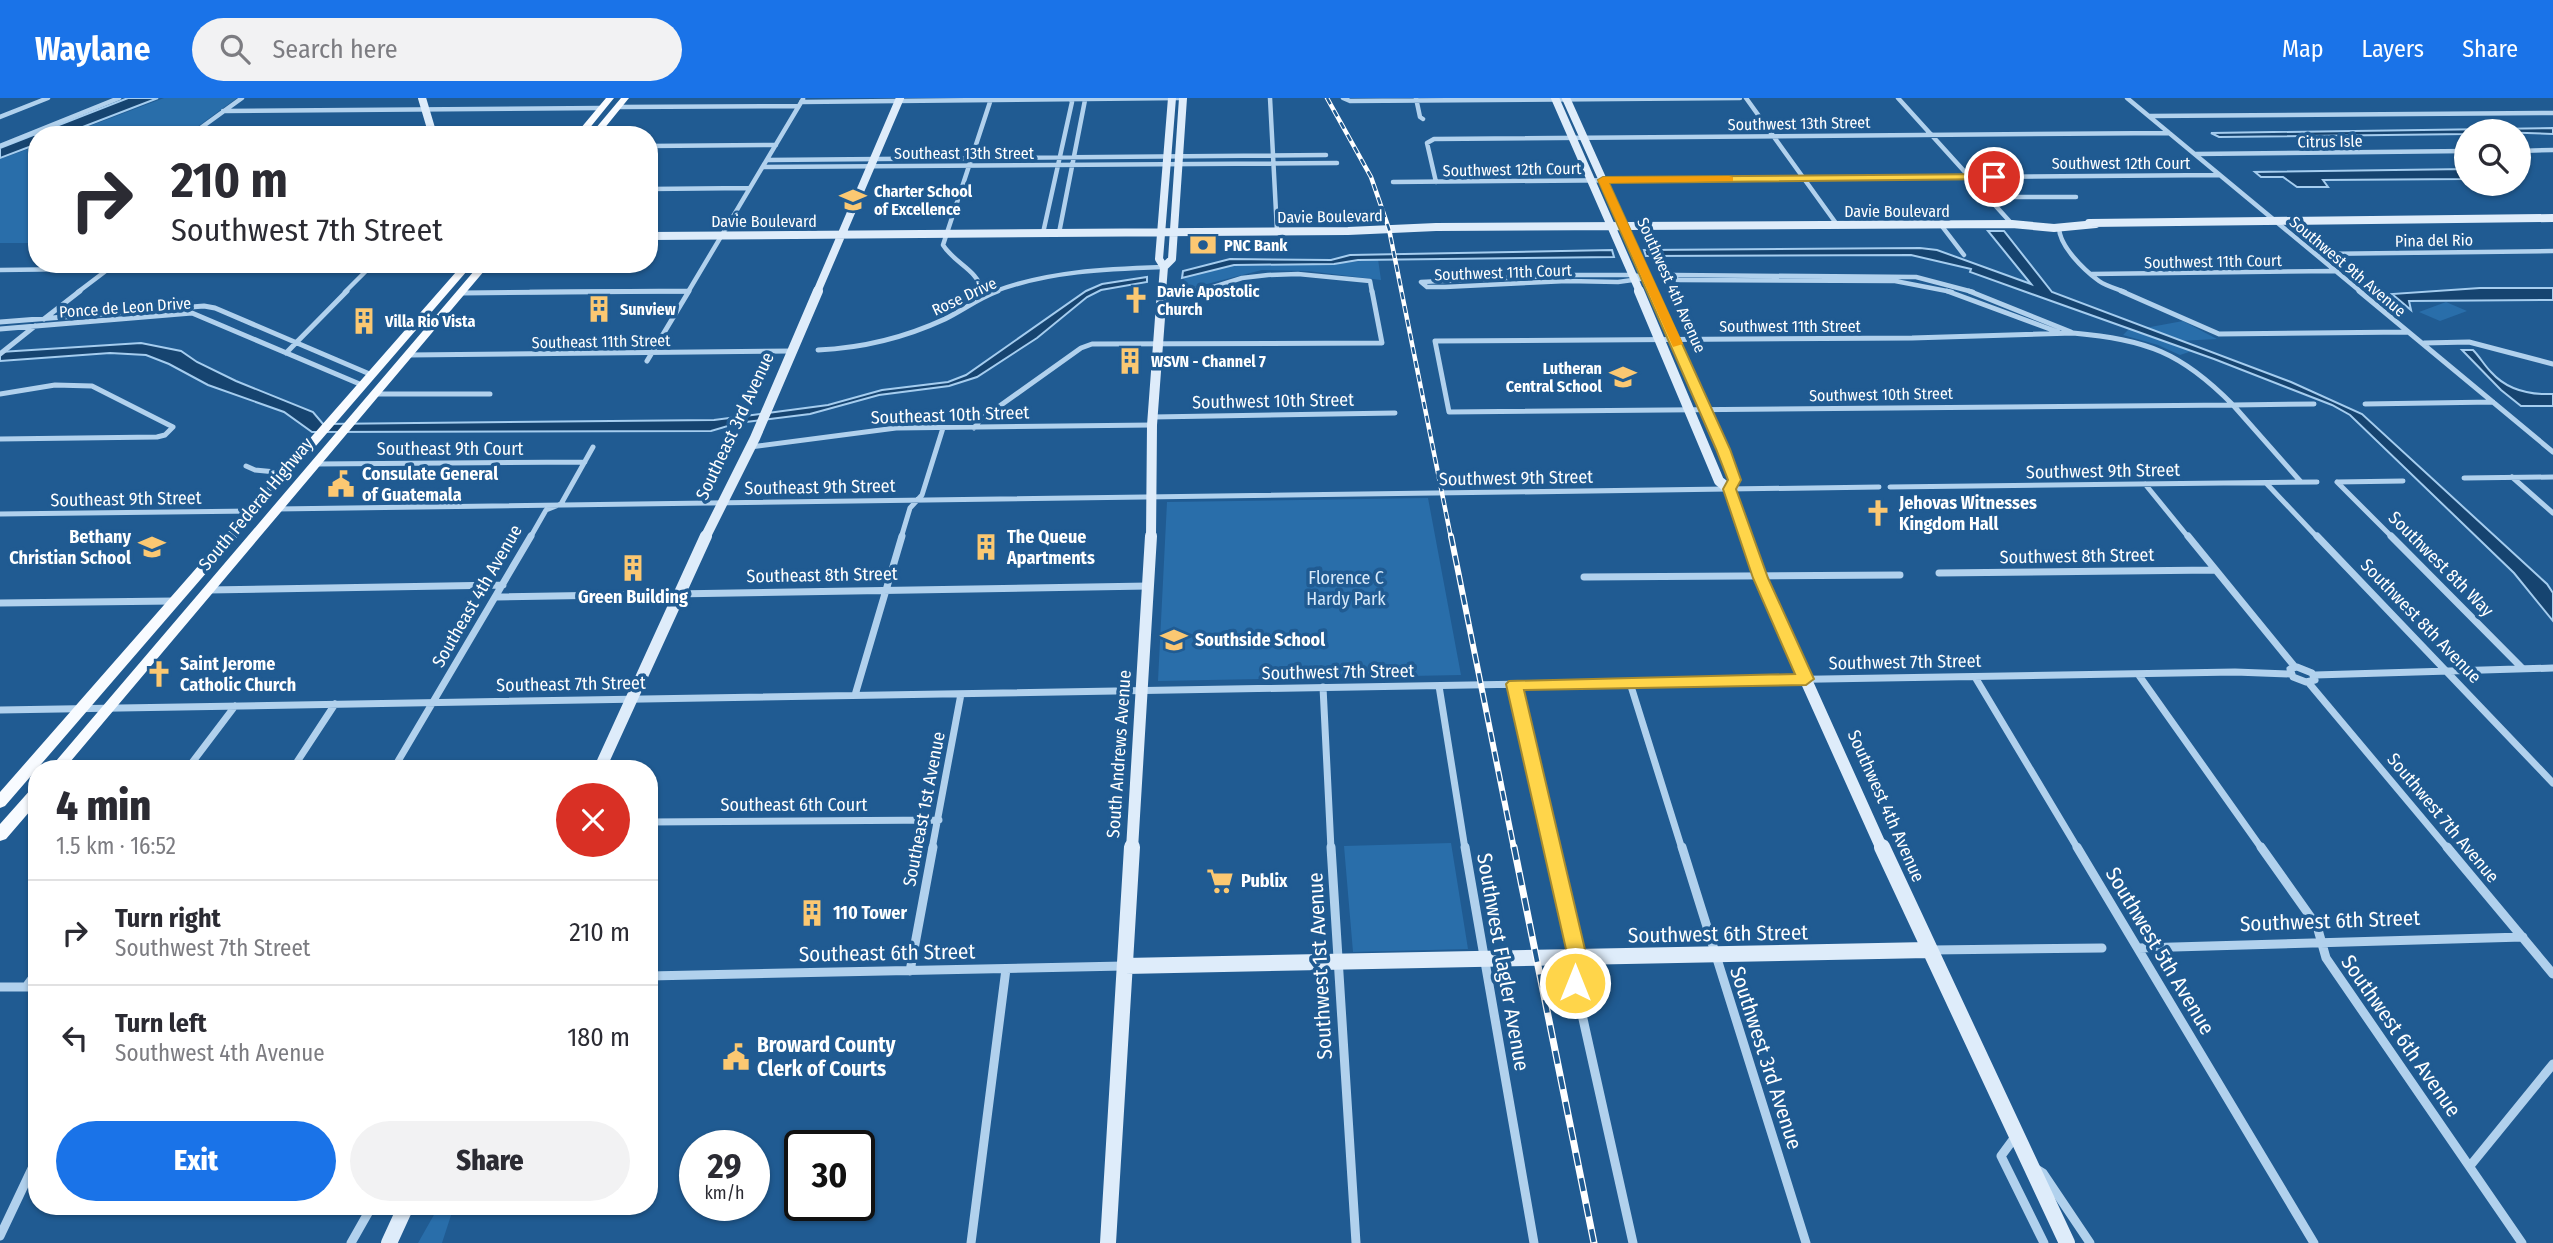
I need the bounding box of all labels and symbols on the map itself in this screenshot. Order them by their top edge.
street label: Southwest 13th Street [1727,113,1871,134]
street label: Citrus Isle [2297,131,2363,152]
street label: Southeast 13th Street [894,144,1035,163]
pin [1964,147,2024,207]
street label: Southwest 12th Court [2052,154,2191,173]
street label: Southwest 12th Court [1442,159,1582,180]
place label: Charter School of Excellence [874,182,973,219]
school or university icon: Charter School of Excellence [838,185,868,215]
street label: Davie Boulevard [1844,202,1950,221]
street label: Davie Boulevard [1277,206,1383,227]
street label: Davie Boulevard [711,212,817,231]
street label: Southwest 9th Avenue [2286,212,2410,321]
street label: Southwest 4th Avenue [1633,215,1710,356]
bank icon: PNC Bank [1188,230,1218,260]
street label: Pina del Rio [2395,230,2473,251]
place label: PNC Bank [1224,236,1288,255]
street label: Southwest 11th Court [2144,251,2283,272]
street label: Southwest 11th Court [1434,261,1573,284]
street label: Rose Drive [929,273,1000,320]
place label: Davie Apostolic Church [1157,282,1260,319]
church icon: Davie Apostolic Church [1121,285,1151,315]
street label: Ponce de Leon Drive [58,293,192,322]
building icon: Sunview [584,294,614,324]
place label: Sunview [620,300,676,319]
building icon: Villa Rio Vista [349,306,379,336]
place label: Villa Rio Vista [384,312,476,331]
street label: Southwest 11th Street [1719,317,1862,336]
street label: Southeast 11th Street [531,331,671,352]
building icon: WSVN - Channel 7 [1115,346,1145,376]
street label: Southeast 3rd Avenue [691,349,779,503]
place label: WSVN - Channel 7 [1151,352,1266,371]
place label: Lutheran Central School [1506,359,1603,396]
school or university icon: Lutheran Central School [1608,362,1638,392]
street label: Southwest 10th Street [1809,384,1954,405]
street label: Southwest 10th Street [1192,389,1354,413]
street label: Southeast 10th Street [870,401,1030,429]
street label: South Federal Highway [194,433,318,575]
street label: Southeast 9th Court [377,438,523,460]
street label: Southwest 9th Street [2026,459,2180,483]
place label: Consulate General of Guatemala [362,463,498,506]
street label: Southwest 9th Street [1439,466,1593,490]
public building icon: Consulate General of Guatemala [326,469,356,499]
street label: Southeast 9th Street [744,475,896,499]
street label: Southeast 9th Street [50,487,202,511]
place label: Jehovas Witnesses Kingdom Hall [1898,492,2037,535]
church icon: Jehovas Witnesses Kingdom Hall [1863,498,1893,528]
street label: Southwest 8th Way [2384,507,2498,621]
street label: Southeast 4th Avenue [427,521,527,671]
place label: Bethany Christian School [9,526,131,569]
place label: The Queue Apartments [1006,526,1095,569]
school or university icon: Bethany Christian School [137,532,167,562]
building icon: The Queue Apartments [971,532,1001,562]
street label: Southwest 8th Street [2000,544,2155,568]
building icon: Green Building [618,553,648,583]
street label: Southwest 8th Avenue [2356,554,2486,688]
street label: Southeast 8th Street [746,563,898,587]
park label: Florence C Hardy Park [1306,567,1386,610]
place label: Green Building [578,586,688,608]
school or university icon: Southside School [1159,625,1189,655]
place label: Southside School [1195,629,1325,651]
street label: Southwest 7th Street [1828,650,1982,674]
place label: Saint Jerome Catholic Church [180,653,296,696]
church icon: Saint Jerome Catholic Church [144,659,174,689]
street label: Southwest 7th Street [1261,660,1415,684]
street label: South Andrews Avenue [1102,669,1136,839]
street label: Southeast 7th Street [496,672,646,696]
street label: Southwest 4th Avenue [1843,727,1929,886]
street label: Southeast 1st Avenue [898,730,950,888]
street label: Southwest 7th Avenue [2382,749,2504,887]
street label: Southeast 6th Court [721,794,867,816]
street label: Southwest Flagler Avenue [1471,851,1535,1073]
street label: Southwest 5th Avenue [2100,863,2220,1039]
supermarket icon: Publix [1205,866,1235,896]
place label: Publix [1241,870,1288,892]
street label: Southwest 1st Avenue [1302,872,1338,1060]
building icon: 110 Tower [797,898,827,928]
place label: 110 Tower [833,902,907,924]
street label: Southwest 6th Street [2239,905,2421,937]
street label: Southwest 6th Street [1628,919,1808,949]
street label: Southeast 6th Street [799,938,976,968]
position arrow [1538,946,1612,1020]
street label: Southwest 6th Avenue [2335,950,2467,1122]
street label: Southwest 3rd Avenue [1724,963,1808,1153]
place label: Broward County Clerk of Courts [757,1032,897,1082]
public building icon: Broward County Clerk of Courts [721,1042,751,1072]
speed limit sign: 30 [784,1130,875,1221]

